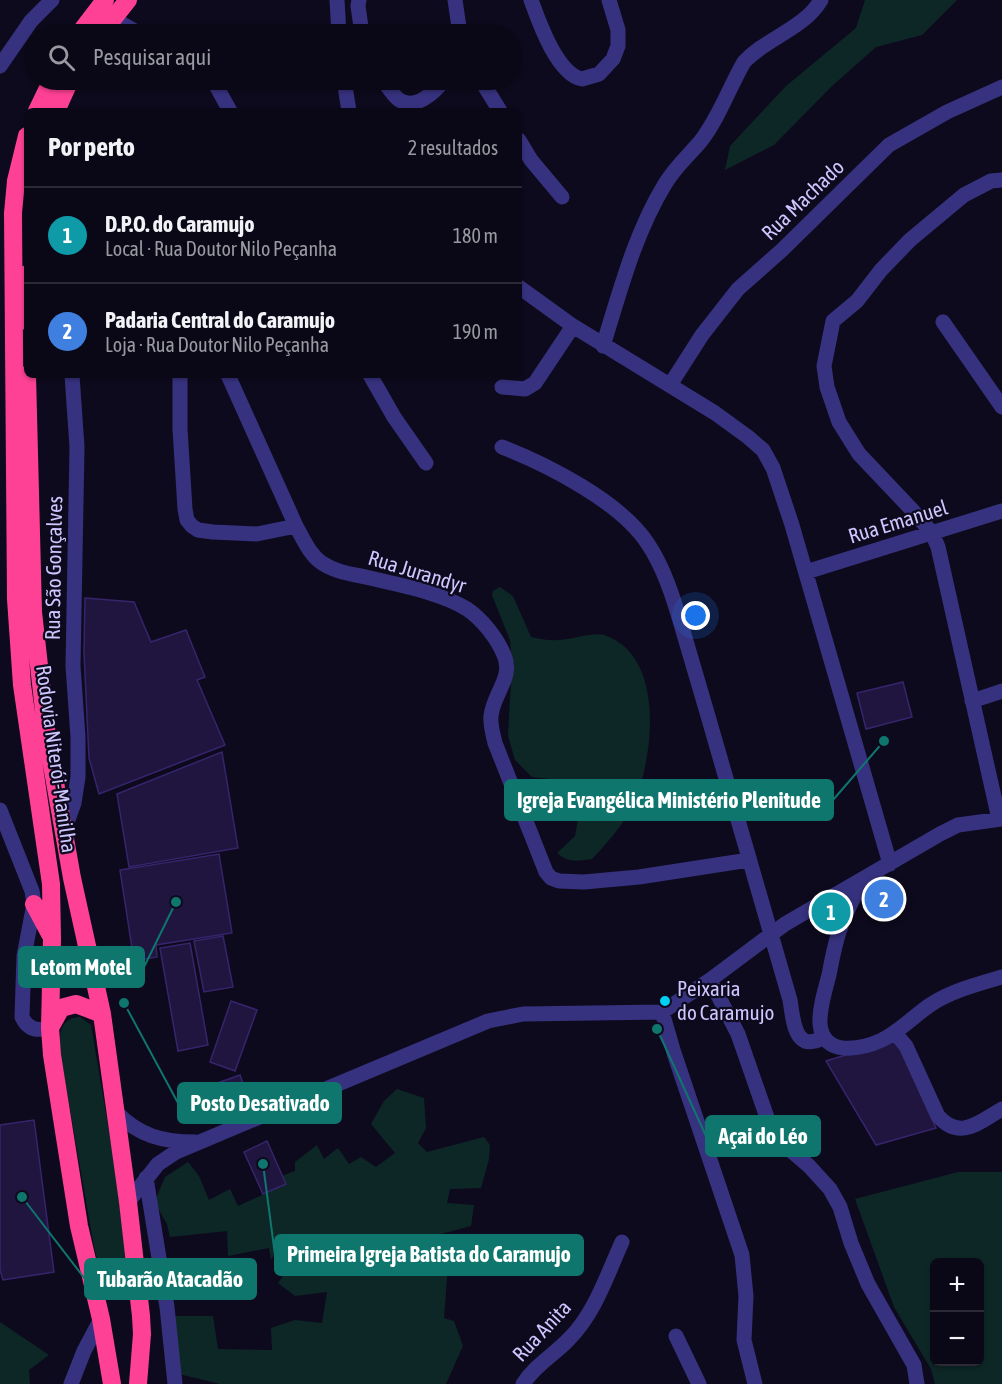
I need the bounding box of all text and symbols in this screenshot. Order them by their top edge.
search box [24,24,522,90]
icon: search [45,41,78,74]
text: Pesquisar aqui [93,44,211,70]
text: Por perto [48,132,135,162]
text: 2 resultados [408,136,498,159]
street label: Rua Machado [756,154,848,244]
text: D.P.O. do Caramujo [105,211,254,237]
text: 1 [63,224,72,247]
text: 180 m [453,224,498,247]
text: Local · Rua Doutor Nilo Peçanha [105,237,337,260]
text: Padaria Central do Caramujo [105,307,335,333]
text: 2 [63,320,72,343]
text: 190 m [453,320,498,343]
text: Loja · Rua Doutor Nilo Peçanha [105,333,329,356]
street label: Rua Emanuel [845,494,951,548]
street label: Rua São Gonçalves [40,496,66,640]
street label: Rua Jurandyr [366,545,470,597]
your location [681,601,710,630]
street label: Rodovia Niterói-Manilha [32,664,82,854]
callout: Igreja Evangélica Ministério Plenitude [505,780,833,820]
text: Igreja Evangélica Ministério Plenitude [517,787,821,813]
pin: 2 [864,876,904,922]
pin: 1 [812,890,850,934]
callout: Letom Motel [19,947,144,987]
text: Letom Motel [31,954,133,980]
place label: Peixaria do Caramujo [677,976,774,1024]
marker: Peixaria do Caramujo [658,994,672,1008]
callout: Posto Desativado [178,1083,341,1123]
text: Posto Desativado [190,1090,330,1116]
callout: Açai do Léo [706,1116,820,1156]
text: Açai do Léo [717,1123,808,1149]
callout: Primeira Igreja Batista do Caramujo [275,1235,583,1275]
text: Primeira Igreja Batista do Caramujo [287,1241,571,1267]
map controls [930,1258,984,1366]
button: + [930,1258,984,1312]
callout: Tubarão Atacadão [85,1259,256,1299]
text: Tubarão Atacadão [97,1266,243,1292]
street label: Rua Anita [507,1295,575,1366]
button: − [930,1312,984,1366]

